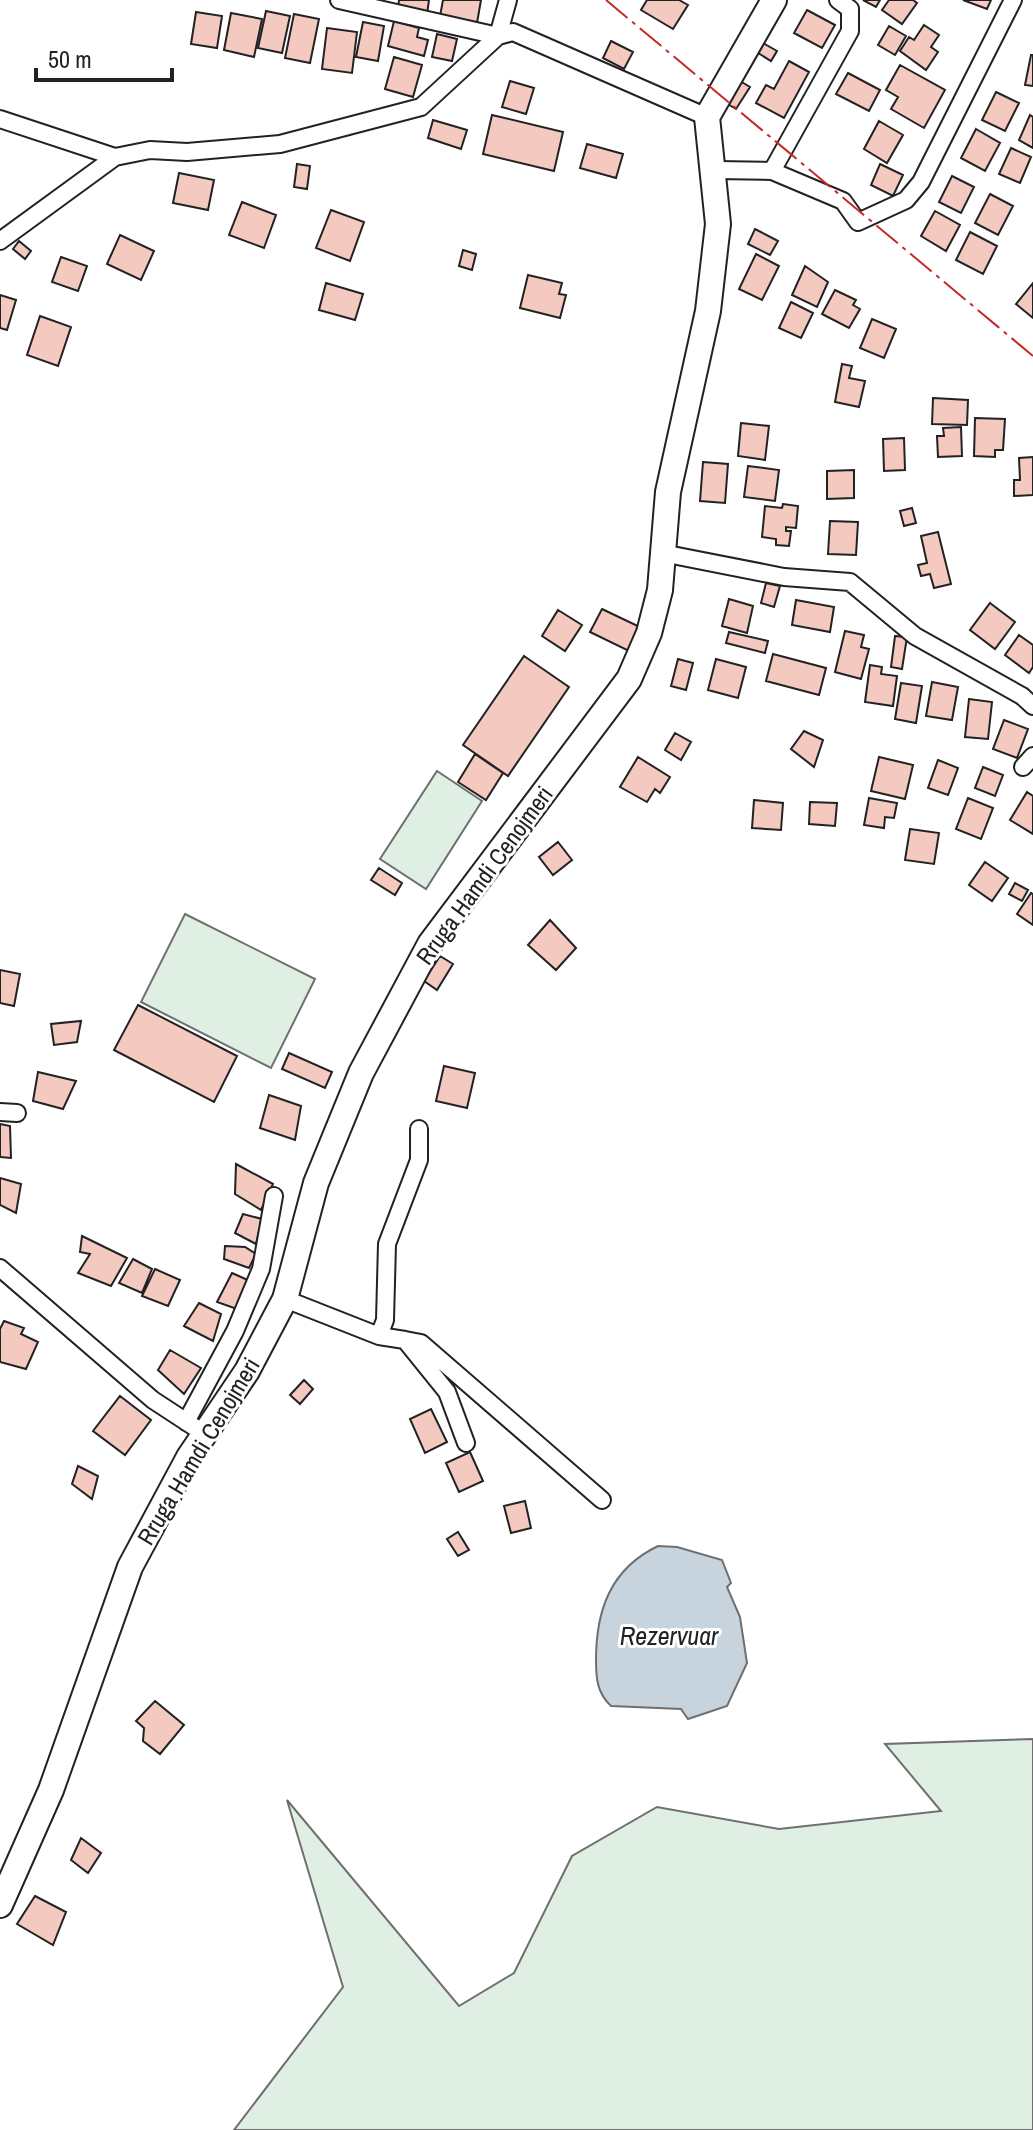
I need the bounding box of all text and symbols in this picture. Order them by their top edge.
scale bar [36,32,172,82]
text: 50 m [48,43,92,75]
street label: Rruga Hamdi Cenojmeri [408,779,560,971]
street label: Rruga Hamdi Cenojmeri [129,1351,267,1551]
water label: Rezervuar [620,1618,719,1653]

